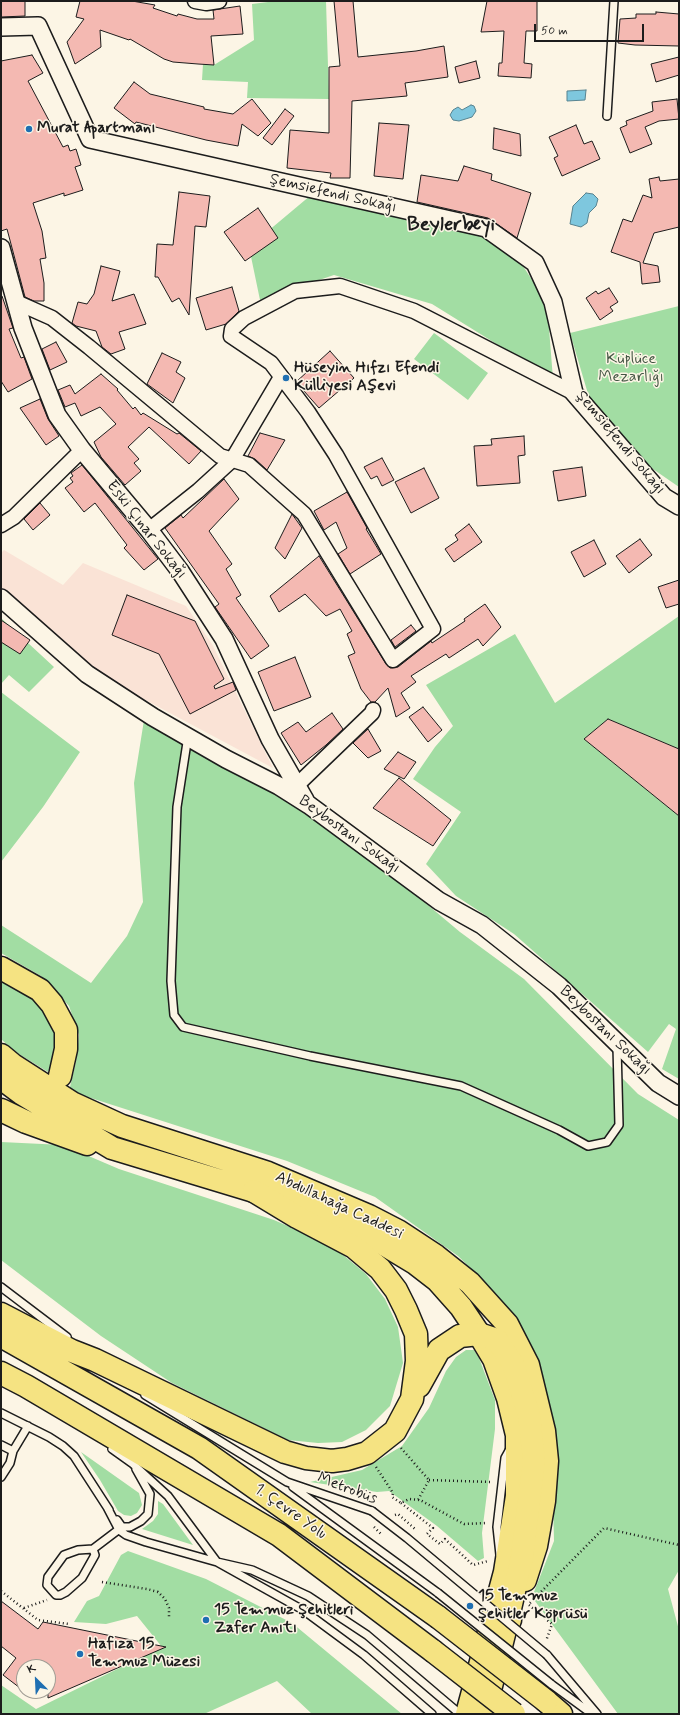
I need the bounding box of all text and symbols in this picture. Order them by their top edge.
scale bar [536,16,646,42]
text: 50 m [541,23,568,39]
place label: Murat Apartmanı [37,119,156,139]
marker: Murat Apartmanı [24,124,34,134]
street label: Şemsiefendi Sokağı [268,170,398,218]
district label: Beylerbeyi [407,214,495,238]
park label: Küplüce Mezarlığı [598,350,664,388]
place label: Hüseyin Hıfzı Efendi Külliyesi Aşevi [294,359,439,397]
marker: Hüseyin Hıfzı Efendi Külliyesi Aşevi [281,373,291,383]
street label: Şemsiefendi Sokağı [571,387,669,499]
street label: Eski Çınar Sokağı [102,477,190,583]
street label: Beybostanı Sokağı [294,792,404,878]
street label: Beybostanı Sokağı [555,982,655,1080]
street label: Abdullahağa Caddesi [272,1168,406,1244]
street label: Metrobüs [314,1469,380,1509]
street label: 1. Çevre Yolu [250,1480,330,1544]
place label: 15 Temmuz Şehitler Köprüsü [478,1587,587,1625]
place label: 15 Temmuz Şehitleri Zafer Anıtı [214,1601,353,1639]
marker: 15 Temmuz Şehitler Köprüsü [465,1601,475,1611]
marker: 15 Temmuz Şehitleri Zafer Anıtı [201,1615,211,1625]
place label: Hafıza 15 Temmuz Müzesi [88,1635,200,1673]
marker: Hafıza 15 Temmuz Müzesi [75,1649,85,1659]
north arrow [16,1659,56,1699]
text: K [25,1661,38,1677]

